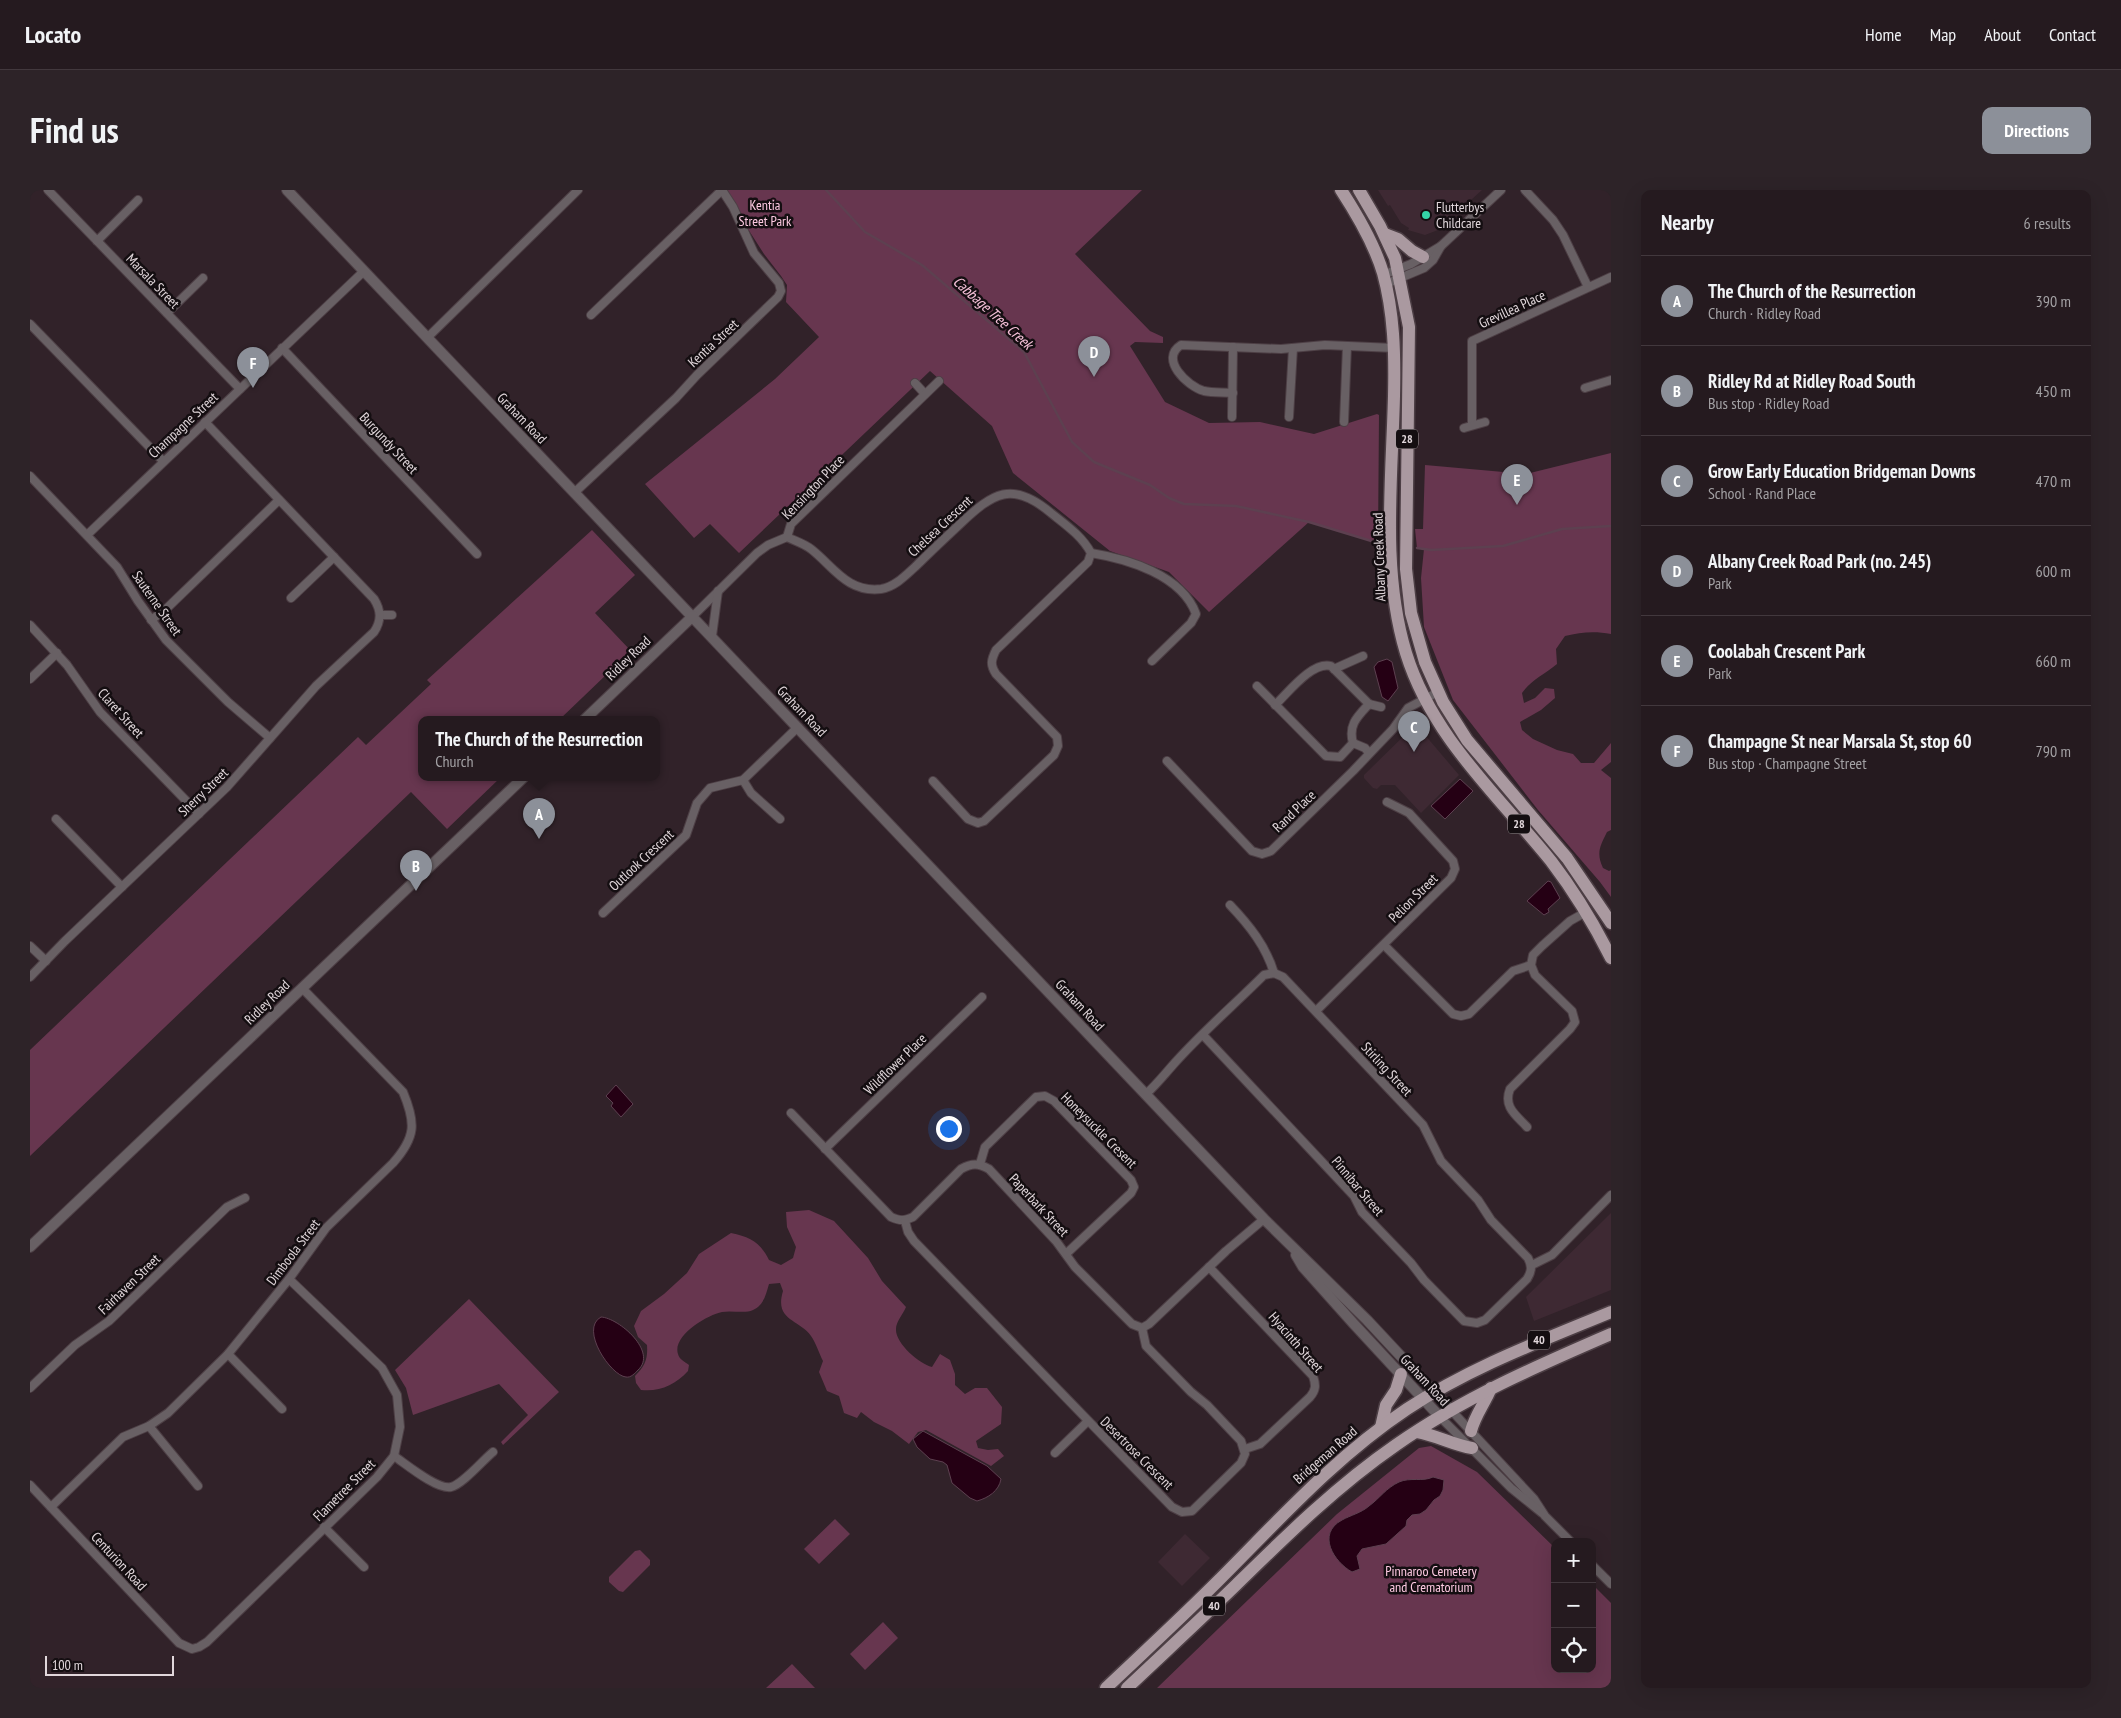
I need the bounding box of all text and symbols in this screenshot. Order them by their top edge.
text: Locato [25,19,81,50]
text: Home [1865,23,1902,46]
text: Map [1930,23,1956,46]
text: About [1984,23,2021,46]
text: Contact [2049,23,2096,46]
text: Find us [30,107,119,153]
button: Directions [1982,107,2091,154]
park label: Kentia Street Park [739,196,792,230]
place label: Flutterbys Childcare [1436,198,1485,232]
marker: Flutterbys Childcare [1420,209,1432,221]
text: Nearby [1661,209,1714,236]
text: 6 results [2024,213,2071,233]
street label: Marsala Street [122,250,184,312]
water label: Cabbage Tree Creek [949,272,1039,355]
text: The Church of the Resurrection [1708,279,1916,303]
street label: Grevillea Place [1476,286,1548,332]
text: A [1673,291,1681,311]
text: 390 m [2036,291,2071,311]
text: Church · Ridley Road [1708,303,1821,323]
street label: Kentia Street [684,315,742,371]
pin: D [1078,336,1110,377]
pin: F [237,347,269,388]
text: Ridley Rd at Ridley Road South [1708,369,1916,393]
text: B [1673,381,1681,401]
text: 450 m [2036,381,2071,401]
street label: Champagne Street [144,388,222,462]
street label: Graham Road [493,389,551,447]
text: Bus stop · Ridley Road [1708,393,1829,413]
street label: Burgundy Street [356,408,422,478]
road number: 28 [1396,430,1418,448]
street label: Kensington Place [778,451,848,523]
text: Grow Early Education Bridgeman Downs [1708,459,1976,483]
pin: E [1501,464,1533,505]
text: C [1673,471,1681,491]
text: 470 m [2036,471,2071,491]
text: School · Rand Place [1708,483,1816,503]
street label: Chelsea Crescent [904,491,976,560]
street label: Albany Creek Road [1368,512,1390,602]
text: Albany Creek Road Park (no. 245) [1708,549,1931,573]
text: D [1673,561,1681,581]
text: 600 m [2036,561,2071,581]
street label: Sauterne Street [128,567,186,639]
text: Park [1708,573,1732,593]
street label: Ridley Road [601,632,655,684]
text: Coolabah Crescent Park [1708,639,1865,663]
text: E [1674,651,1680,671]
text: 660 m [2036,651,2071,671]
text: Park [1708,663,1732,683]
street label: Graham Road [773,682,831,740]
street label: Claret Street [94,684,148,742]
pin: C [1398,711,1430,752]
popup [418,716,660,781]
text: The Church of the Resurrection [435,727,643,751]
text: Champagne St near Marsala St, stop 60 [1708,729,1972,753]
text: F [1674,741,1680,761]
text: 790 m [2036,741,2071,761]
text: Church [435,751,474,771]
text: Bus stop · Champagne Street [1708,753,1867,773]
street label: Sherry Street [174,764,232,820]
street label: Rand Place [1269,786,1320,836]
pin: A [523,798,555,839]
road number: 28 [1508,814,1530,834]
street label: Outlook Crescent [605,825,677,895]
pin: B [400,850,432,891]
street label: Pelion Street [1385,870,1441,926]
street label: Graham Road [1052,975,1108,1035]
street label: Ridley Road [240,976,294,1028]
street label: Wildflower Place [860,1029,930,1098]
street label: Stirling Street [1358,1038,1417,1100]
street label: Honeysuckle Cresent [1057,1088,1141,1172]
your location [936,1116,962,1142]
street label: Pinnibar Street [1328,1153,1388,1220]
street label: Paperbark Street [1005,1170,1073,1240]
street label: Dimboola Street [262,1215,324,1289]
street label: Fairhaven Street [94,1250,164,1318]
street label: Hyacinth Street [1265,1308,1327,1376]
road number: 40 [1528,1330,1550,1350]
street label: Graham Road [1397,1350,1453,1410]
street label: Desertrose Crescent [1097,1413,1177,1493]
street label: Bridgeman Road [1289,1422,1361,1488]
street label: Flametree Street [309,1455,379,1525]
street label: Centurion Road [87,1528,151,1594]
map controls [1551,1538,1596,1673]
button: + [1551,1538,1596,1583]
park label: Pinnaroo Cemetery and Crematorium [1385,1562,1477,1596]
button: − [1551,1583,1596,1628]
road number: 40 [1203,1596,1225,1615]
button: locate [1551,1628,1596,1673]
scale bar [45,1653,174,1676]
text: 100 m [52,1656,83,1674]

